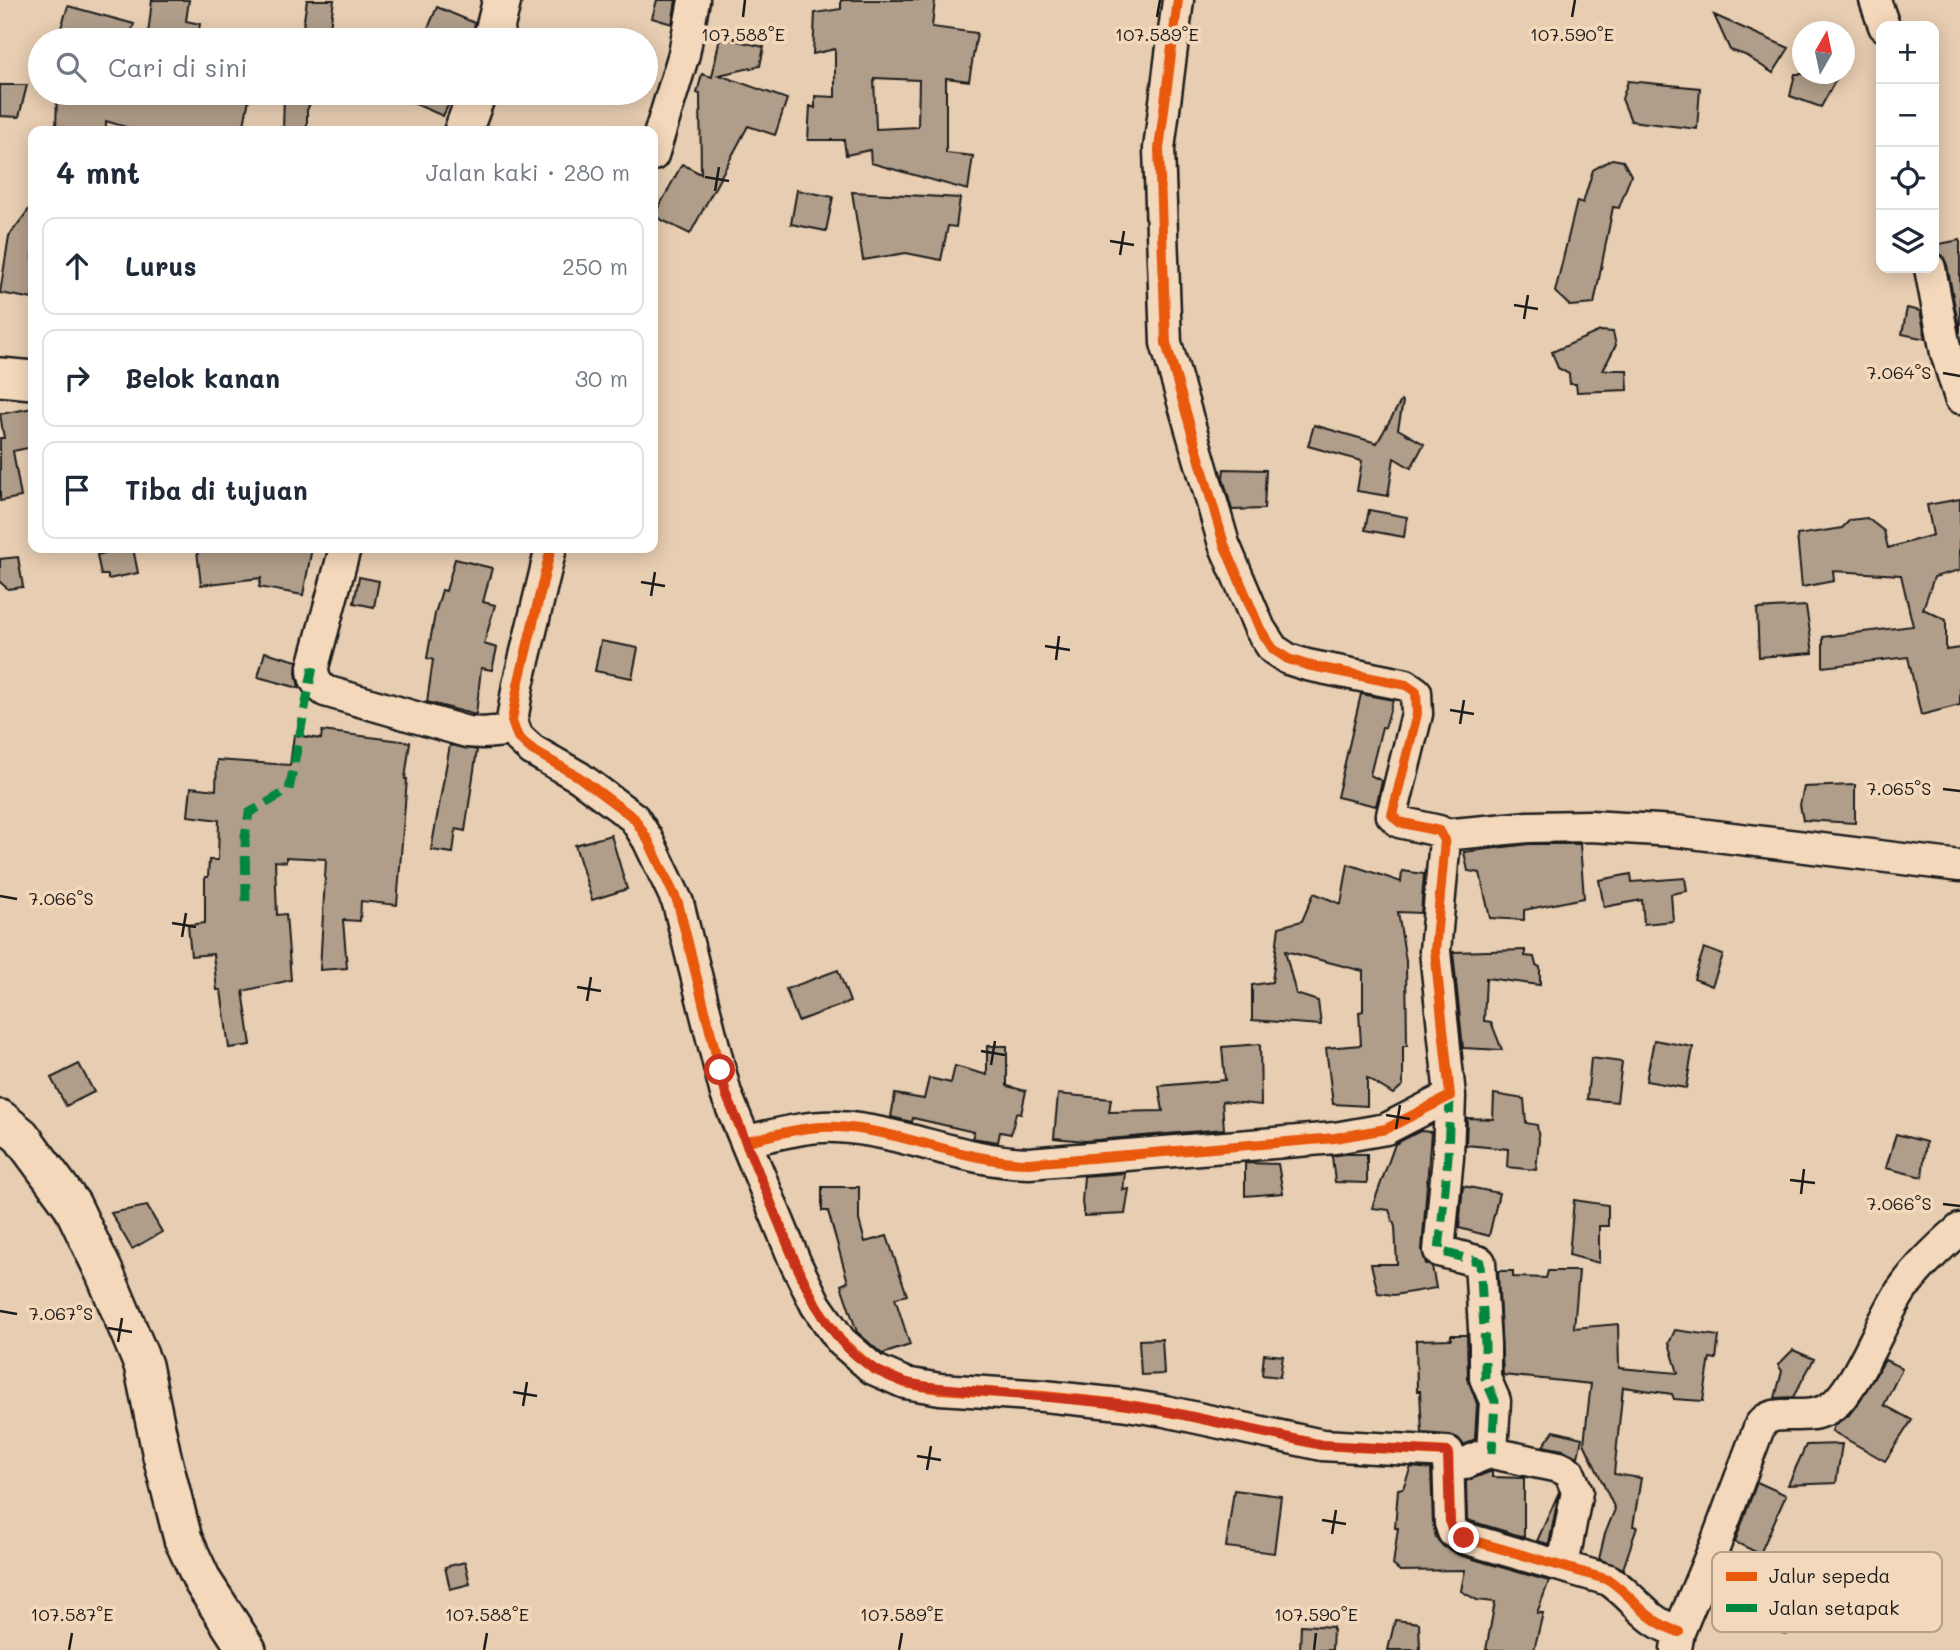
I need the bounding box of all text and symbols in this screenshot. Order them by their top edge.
north arrow [1792,21,1855,84]
map controls [1876,21,1939,273]
button: + [1876,21,1939,84]
text: 107.588°E [701,22,785,46]
text: 107.589°E [1115,22,1199,46]
text: 107.590°E [1530,22,1614,46]
search box [28,28,658,105]
icon: search [52,48,90,86]
text: Cari di sini [108,50,248,84]
button: − [1876,84,1939,147]
button: locate [1876,147,1939,210]
text: 4 mnt [56,152,140,192]
text: Jalan kaki · 280 m [426,157,630,187]
button: layers [1876,210,1939,273]
icon: ahead [58,247,96,285]
text: Lurus [125,249,197,283]
text: 250 m [562,251,628,281]
icon: right [58,359,96,397]
text: 7.064°S [1867,360,1931,384]
text: Belok kanan [125,361,280,395]
text: 30 m [575,363,628,393]
icon: arrive [58,471,96,509]
text: Tiba di tujuan [125,473,308,507]
text: 7.065°S [1867,776,1931,800]
text: 7.066°S [28,886,94,910]
route start [704,1054,735,1085]
text: 7.066°S [1866,1191,1932,1215]
text: 7.067°S [29,1301,93,1325]
route end [1448,1522,1479,1553]
legend [1712,1552,1942,1632]
text: Jalur sepeda [1769,1563,1890,1588]
text: Jalan setapak [1769,1595,1899,1620]
text: 107.587°E [30,1602,114,1626]
text: 107.588°E [445,1602,529,1626]
text: 107.589°E [860,1602,944,1626]
text: 107.590°E [1274,1602,1358,1626]

